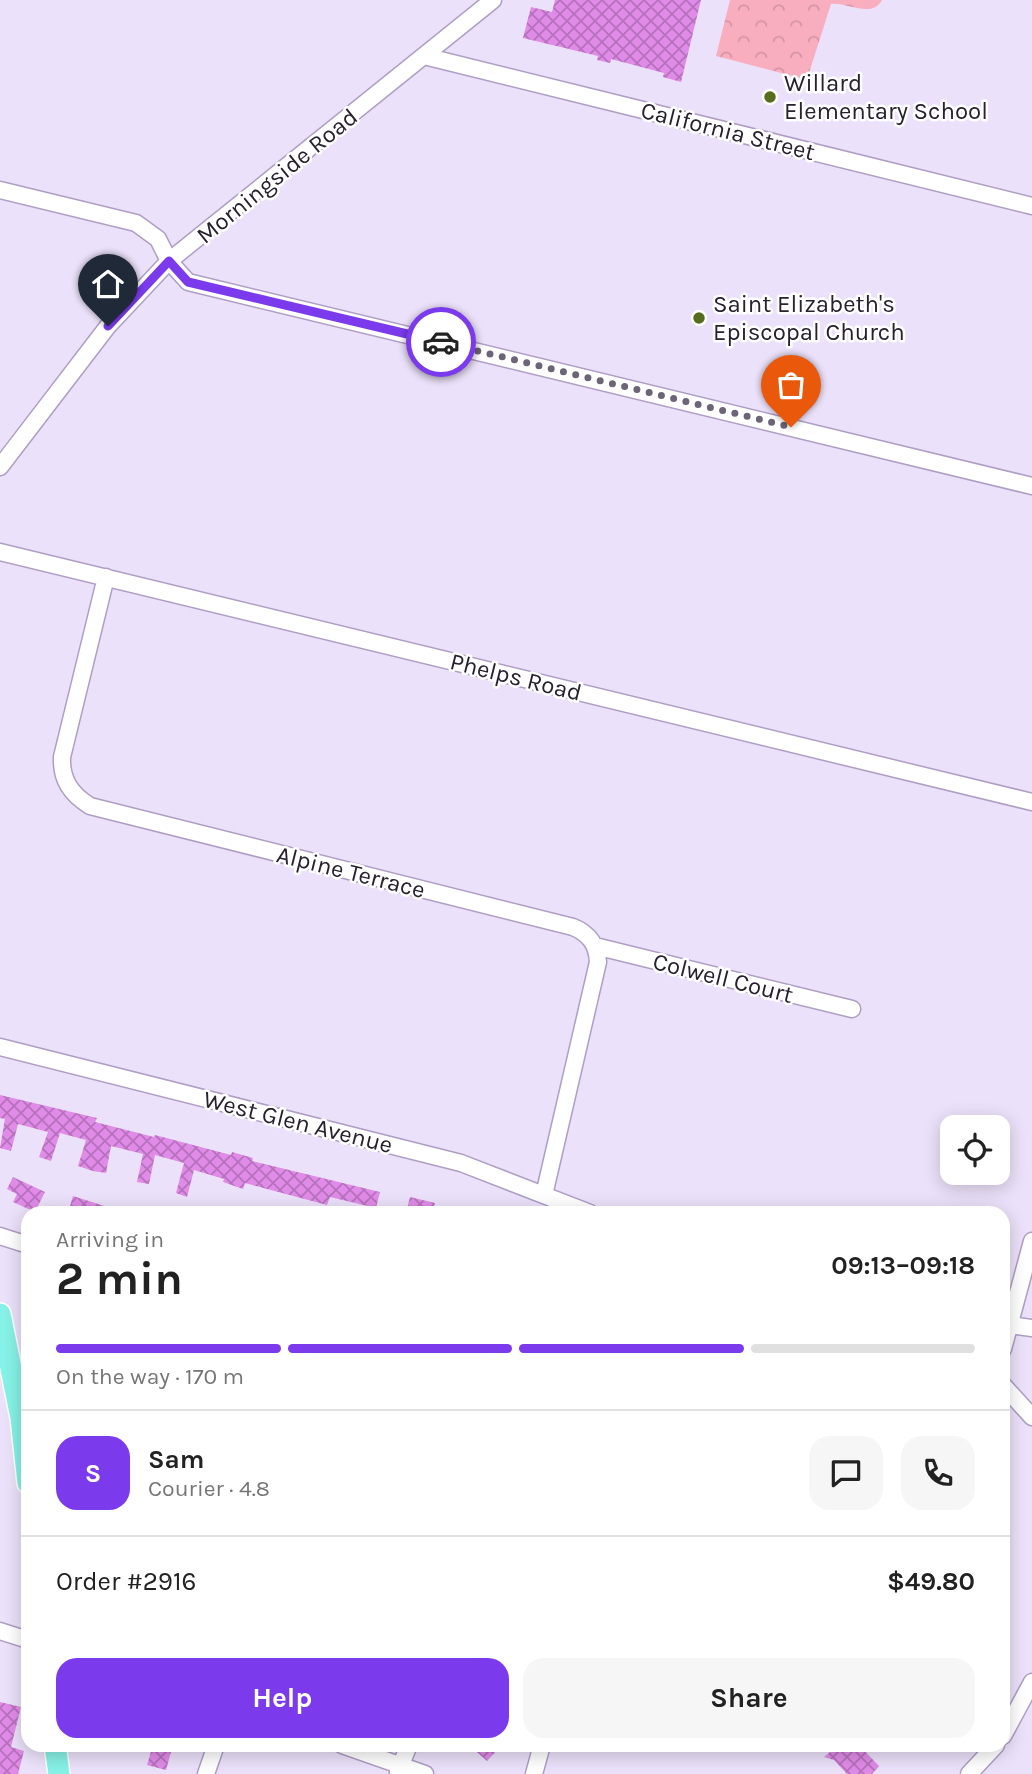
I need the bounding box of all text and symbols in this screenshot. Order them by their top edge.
place label: Willard Elementary School [784,69,988,125]
marker: Willard Elementary School [762,89,778,105]
street label: California Street [638,96,818,166]
street label: Morningside Road [191,102,363,250]
pin [78,254,138,326]
icon: home [89,265,127,303]
place label: Saint Elizabeth's Episcopal Church [713,290,905,346]
courier [406,307,476,377]
marker: Saint Elizabeth's Episcopal Church [691,310,707,326]
icon: car [422,323,460,361]
pin [761,355,821,427]
icon: bag [772,366,810,404]
street label: Phelps Road [447,647,585,707]
street label: Alpine Terrace [274,840,428,904]
street label: Colwell Court [650,947,796,1009]
street label: West Glen Avenue [200,1085,396,1159]
map controls [940,1115,1010,1185]
button: locate [940,1115,1010,1185]
text: Arriving in [56,1226,164,1253]
text: 09:13–09:18 [831,1250,975,1281]
text: 2 min [56,1252,183,1306]
text: On the way · 170 m [56,1363,244,1390]
button: chat [809,1436,883,1510]
button: phone [901,1436,975,1510]
text: Sam [148,1444,204,1475]
text: S [85,1458,101,1489]
text: Courier · 4.8 [148,1475,270,1502]
text: Order #2916 [56,1566,196,1597]
text: $49.80 [887,1566,975,1597]
button: Help [56,1658,509,1738]
button: Share [523,1658,975,1738]

